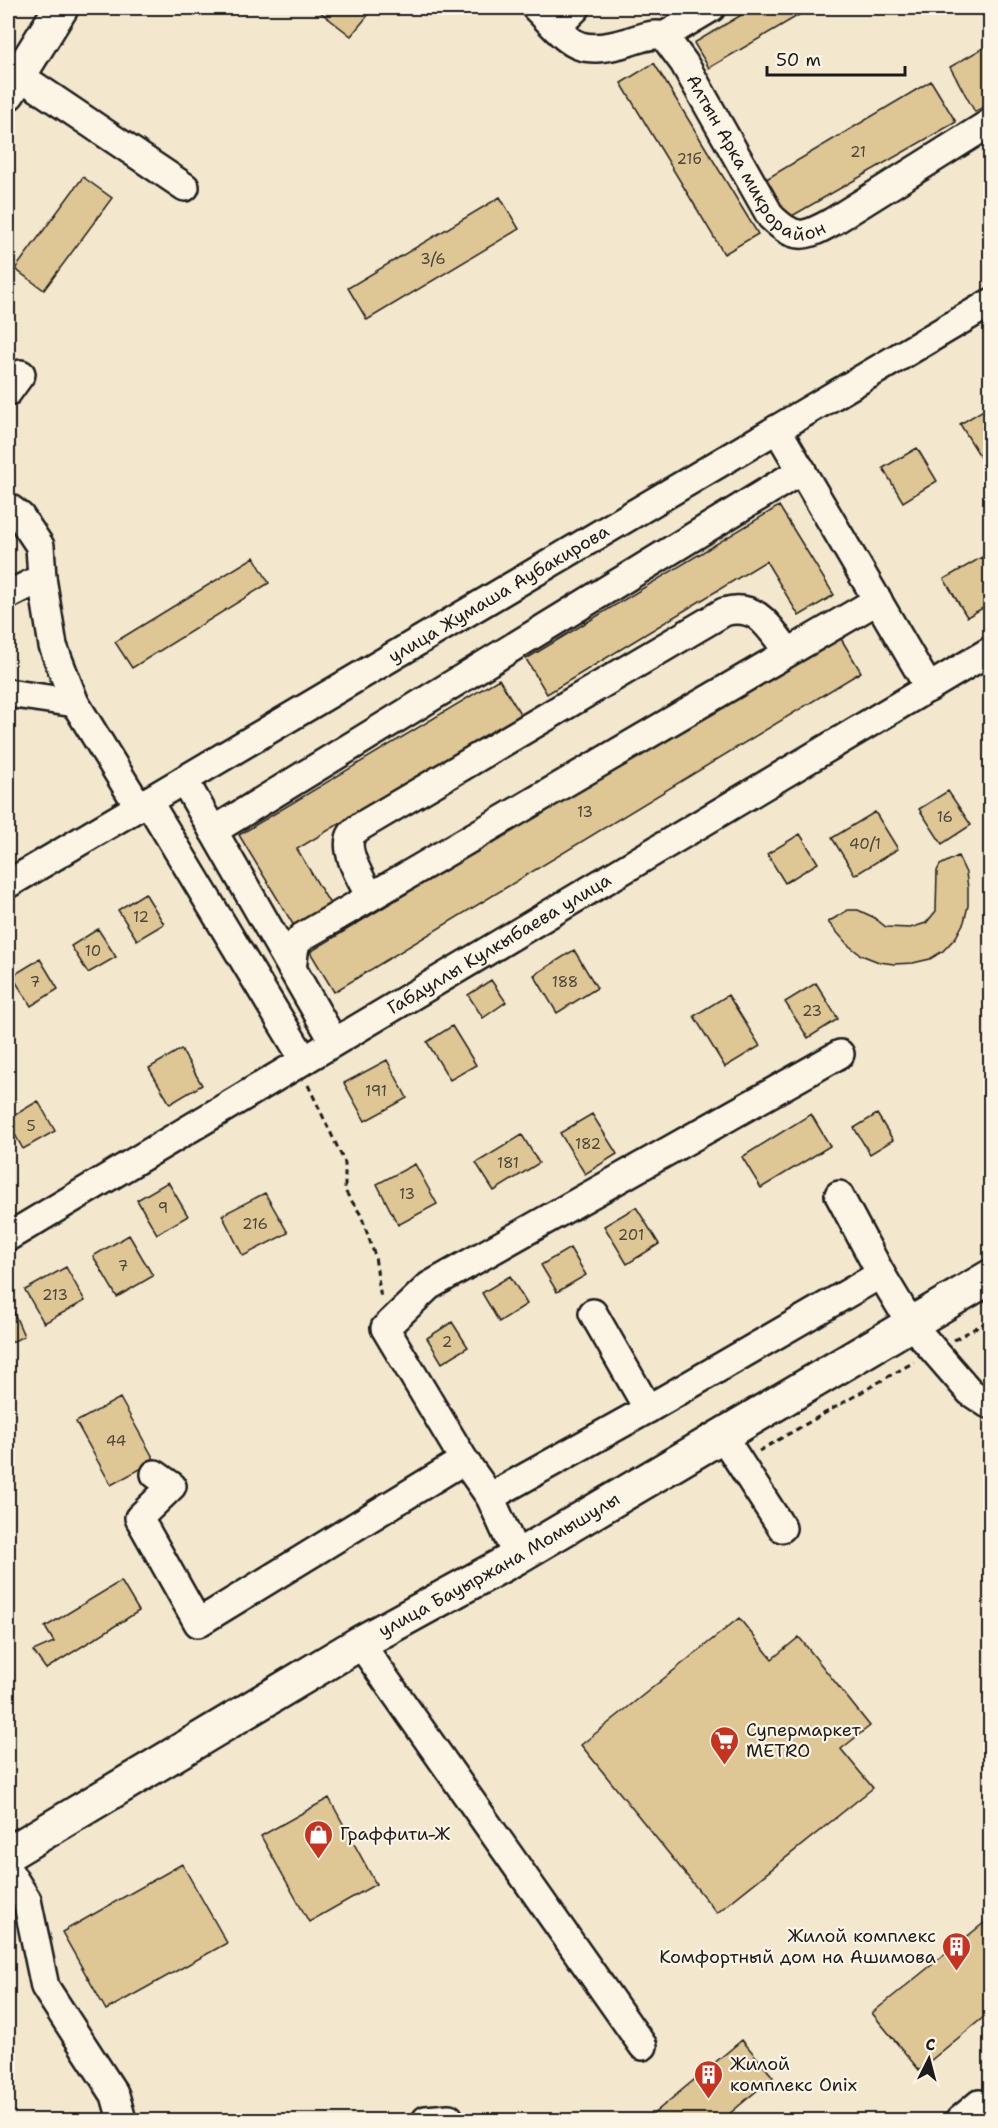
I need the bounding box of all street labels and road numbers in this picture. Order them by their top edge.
street label: Алтын Арка микрорайон [681,70,830,247]
street label: улица Жумаша Аубакирова [384,519,613,668]
street label: Габдуллы Кулкыбаева улица [383,868,615,1020]
street label: улица Бауыржана Момышулы [374,1487,624,1643]

